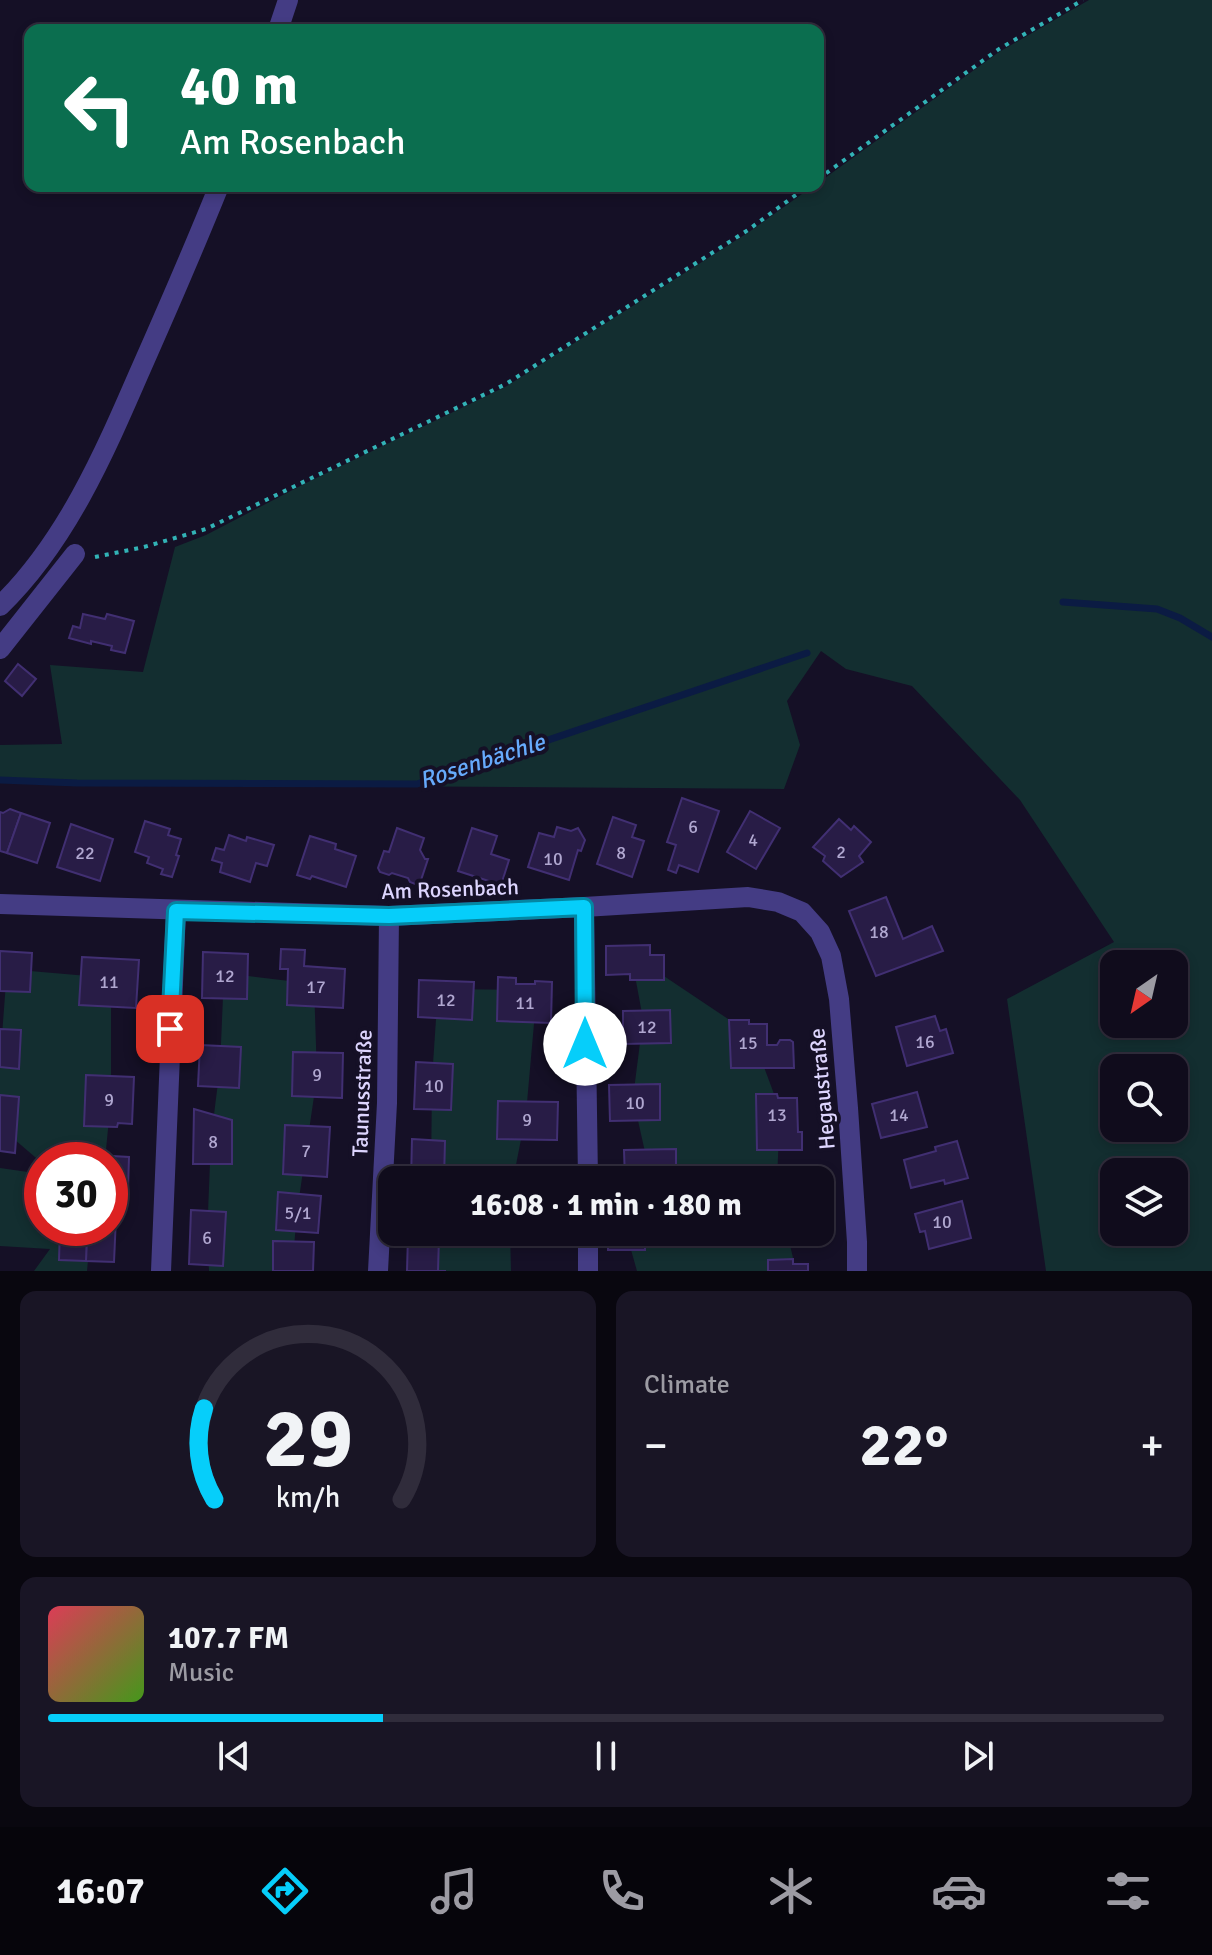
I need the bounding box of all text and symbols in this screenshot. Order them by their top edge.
text: 40 m [180,51,298,120]
icon: left [48,56,152,160]
text: Am Rosenbach [180,120,406,165]
water label: Rosenbächle [415,726,549,795]
house number: 6 [688,816,698,838]
house number: 4 [748,829,758,851]
house number: 2 [836,841,846,863]
house number: 22 [75,842,95,864]
house number: 8 [616,842,626,864]
house number: 10 [543,848,563,870]
street label: Am Rosenbach [381,873,519,905]
house number: 18 [869,921,889,943]
north arrow [1100,950,1188,1038]
map controls [1100,950,1188,1246]
house number: 12 [215,965,235,987]
house number: 11 [99,971,119,993]
house number: 17 [306,976,326,998]
house number: 12 [436,989,456,1011]
house number: 11 [515,992,535,1014]
pin [136,995,204,1063]
position arrow [543,1002,627,1086]
icon: arrive [148,1007,192,1051]
house number: 12 [637,1016,657,1038]
street label: Hegaustraße [803,1027,841,1151]
street label: Taunusstraße [346,1029,378,1157]
house number: 16 [915,1031,935,1053]
house number: 15 [738,1032,758,1054]
button: search [1100,1054,1188,1142]
house number: 9 [312,1064,322,1086]
house number: 10 [424,1075,444,1097]
house number: 9 [104,1089,114,1111]
house number: 10 [625,1092,645,1114]
house number: 13 [767,1104,787,1126]
house number: 14 [889,1104,909,1126]
house number: 9 [522,1109,532,1131]
house number: 8 [208,1131,218,1153]
house number: 7 [301,1140,311,1162]
speed limit sign: 30 [24,1142,128,1246]
button: layers [1100,1158,1188,1246]
text: 16:08 · 1 min · 180 m [470,1187,742,1224]
house number: 5/1 [284,1202,312,1224]
house number: 10 [932,1211,952,1233]
house number: 6 [202,1227,212,1249]
text: Climate [644,1369,730,1401]
text: 29 [263,1388,353,1490]
text: 22° [860,1409,948,1483]
text: − [644,1419,668,1473]
text: + [1140,1419,1164,1473]
text: km/h [276,1480,340,1515]
text: 107.7 FM [168,1620,289,1657]
text: Music [168,1657,234,1689]
icon: previous [212,1734,256,1778]
icon: pause [584,1734,628,1778]
icon: next [956,1734,1000,1778]
icon: directions [257,1863,313,1919]
icon: music [426,1863,482,1919]
icon: phone [594,1863,650,1919]
icon: climate [763,1863,819,1919]
icon: car [931,1863,987,1919]
icon: filters [1100,1863,1156,1919]
text: 16:07 [56,1869,145,1914]

